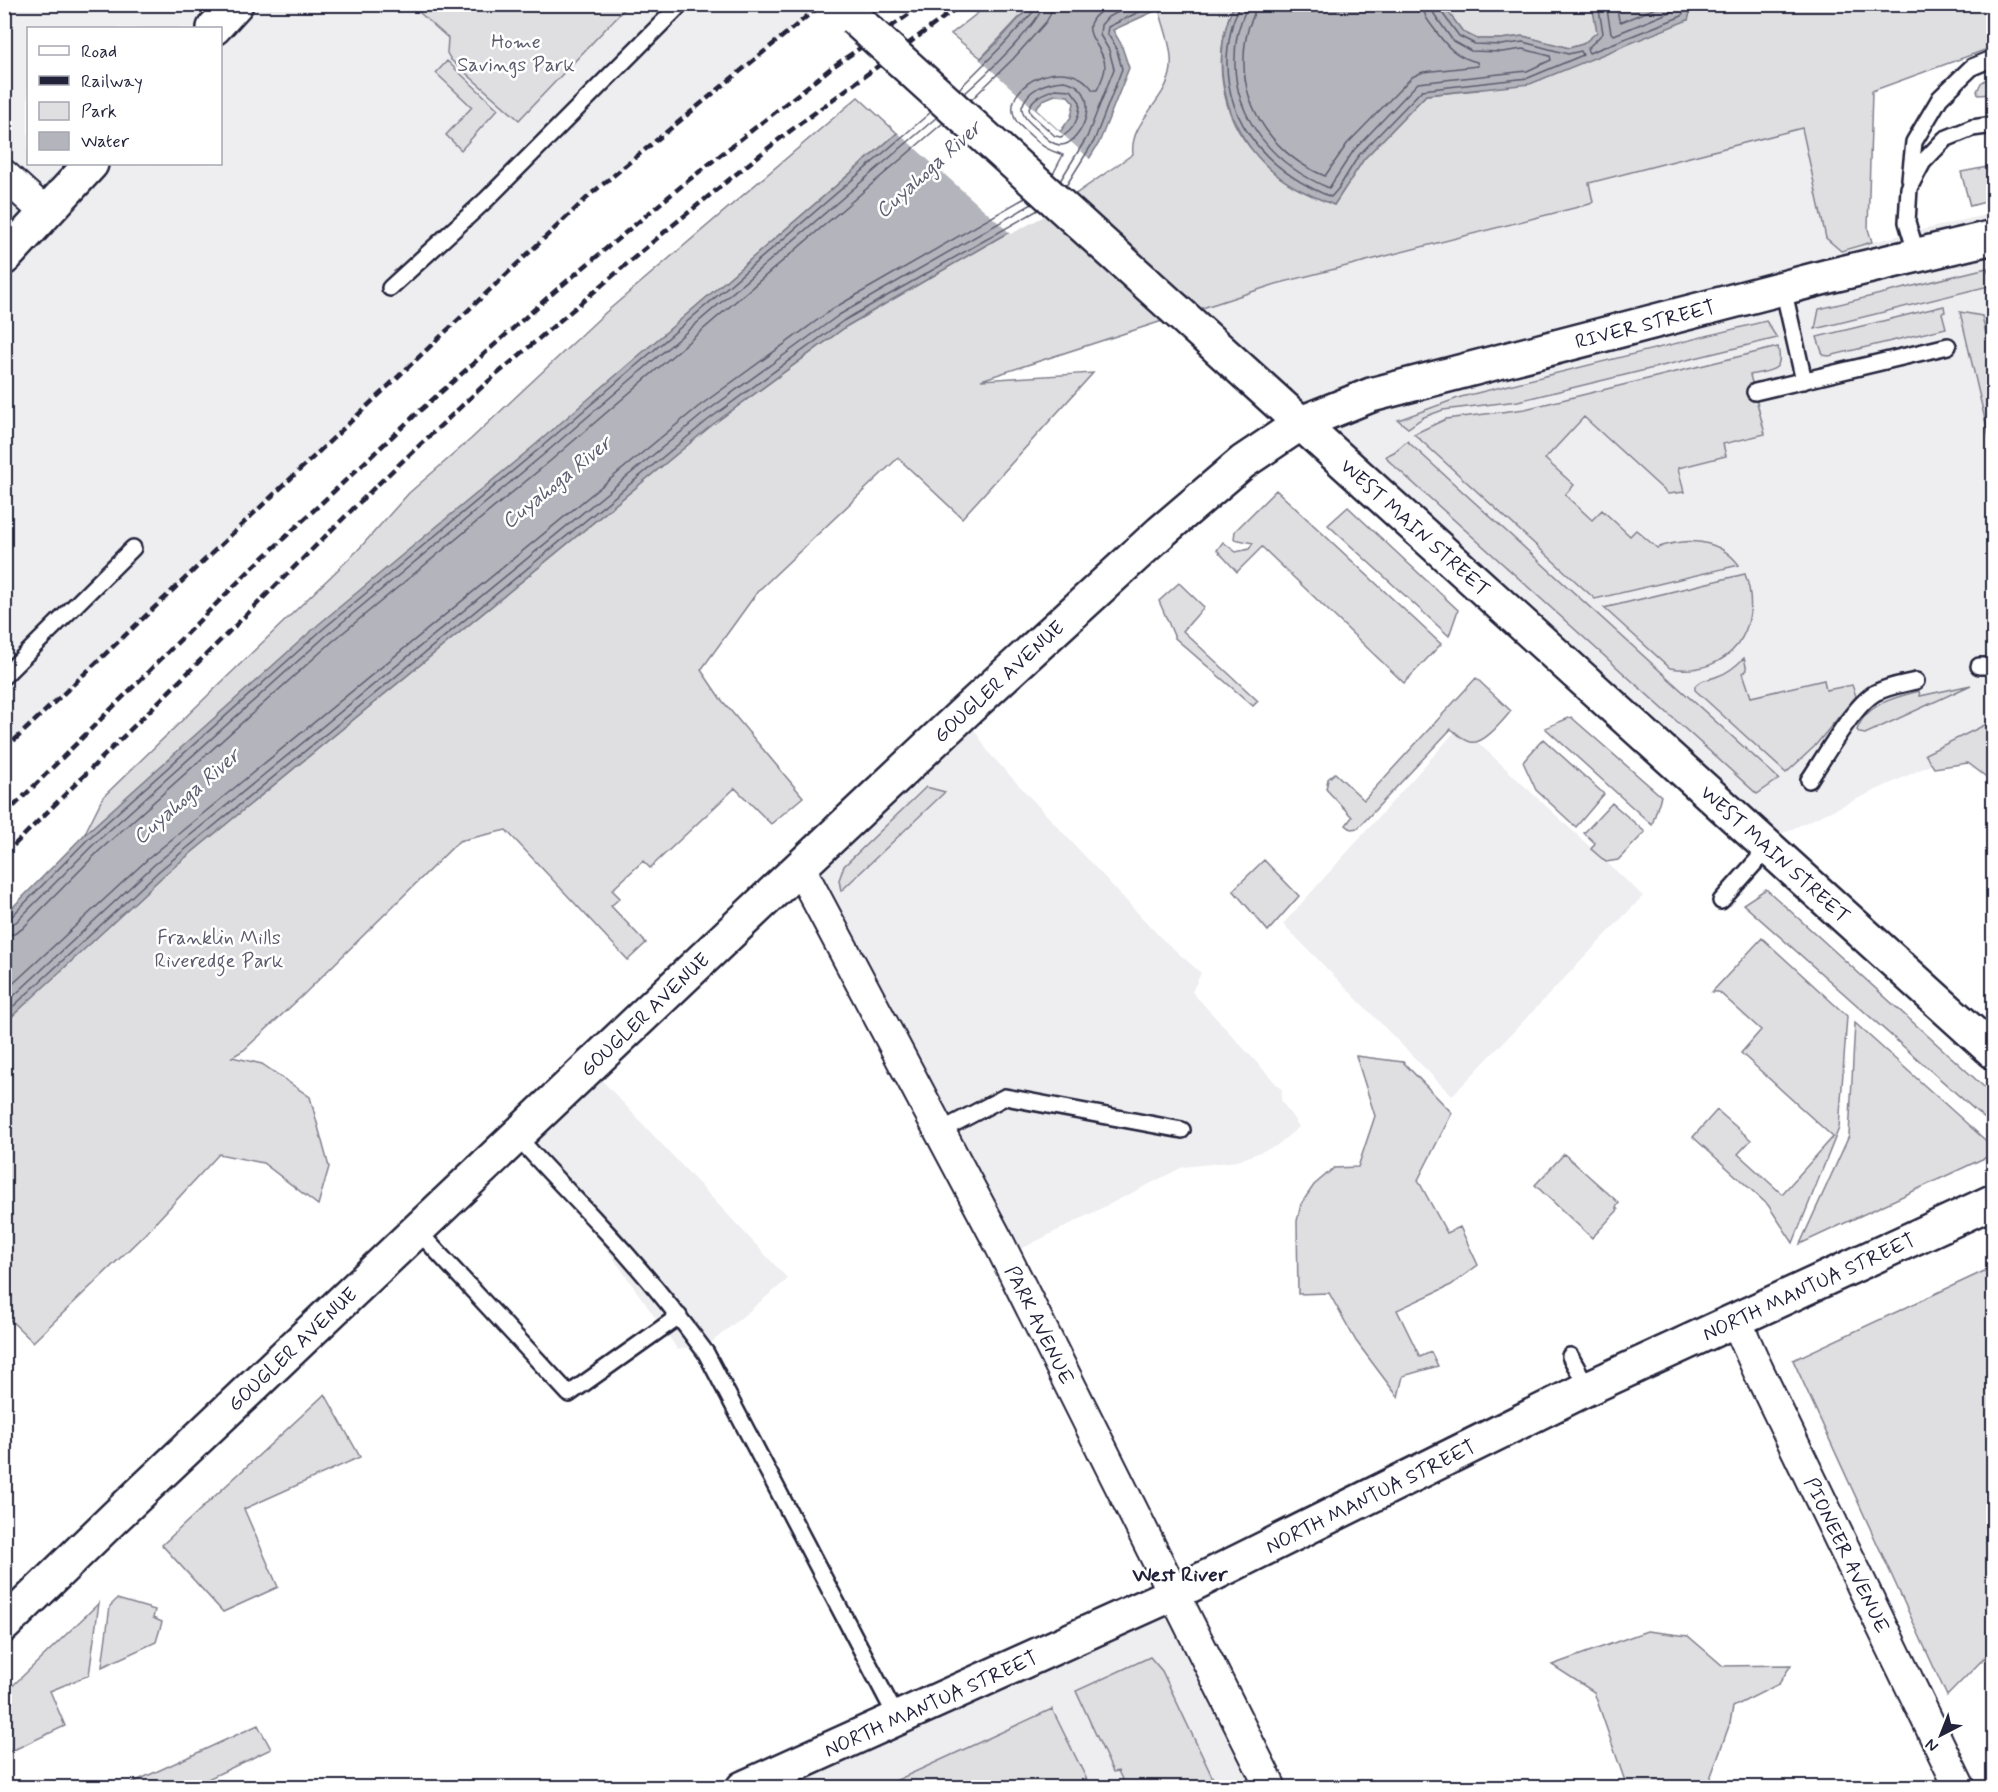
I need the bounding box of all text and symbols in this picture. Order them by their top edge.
legend [27,27,222,165]
park label: Home Savings Park [457,29,575,79]
text: Road [81,40,117,64]
text: Railway [81,70,143,94]
text: Park [81,100,117,124]
water label: Cuyahoga River [870,113,989,225]
text: Water [81,130,130,154]
street label: RIVER STREET [1573,294,1718,356]
water label: Cuyahoga River [496,429,619,536]
street label: WEST MAIN STREET [1334,453,1495,603]
street label: GOUGLER AVENUE [928,615,1071,750]
water label: Cuyahoga River [127,741,248,851]
street label: WEST MAIN STREET [1694,780,1855,930]
park label: Franklin Mills Riveredge Park [155,925,283,977]
street label: GOUGLER AVENUE [575,947,716,1083]
street label: NORTH MANTUA STREET [1699,1227,1920,1348]
street label: PARK AVENUE [998,1262,1079,1389]
street label: GOUGLER AVENUE [222,1282,364,1418]
street label: NORTH MANTUA STREET [1261,1434,1481,1561]
street label: PIONEER AVENUE [1797,1473,1895,1638]
district label: West River [1131,1561,1229,1589]
street label: NORTH MANTUA STREET [820,1645,1042,1765]
north arrow [1911,1705,1971,1765]
text: N [1921,1734,1943,1756]

